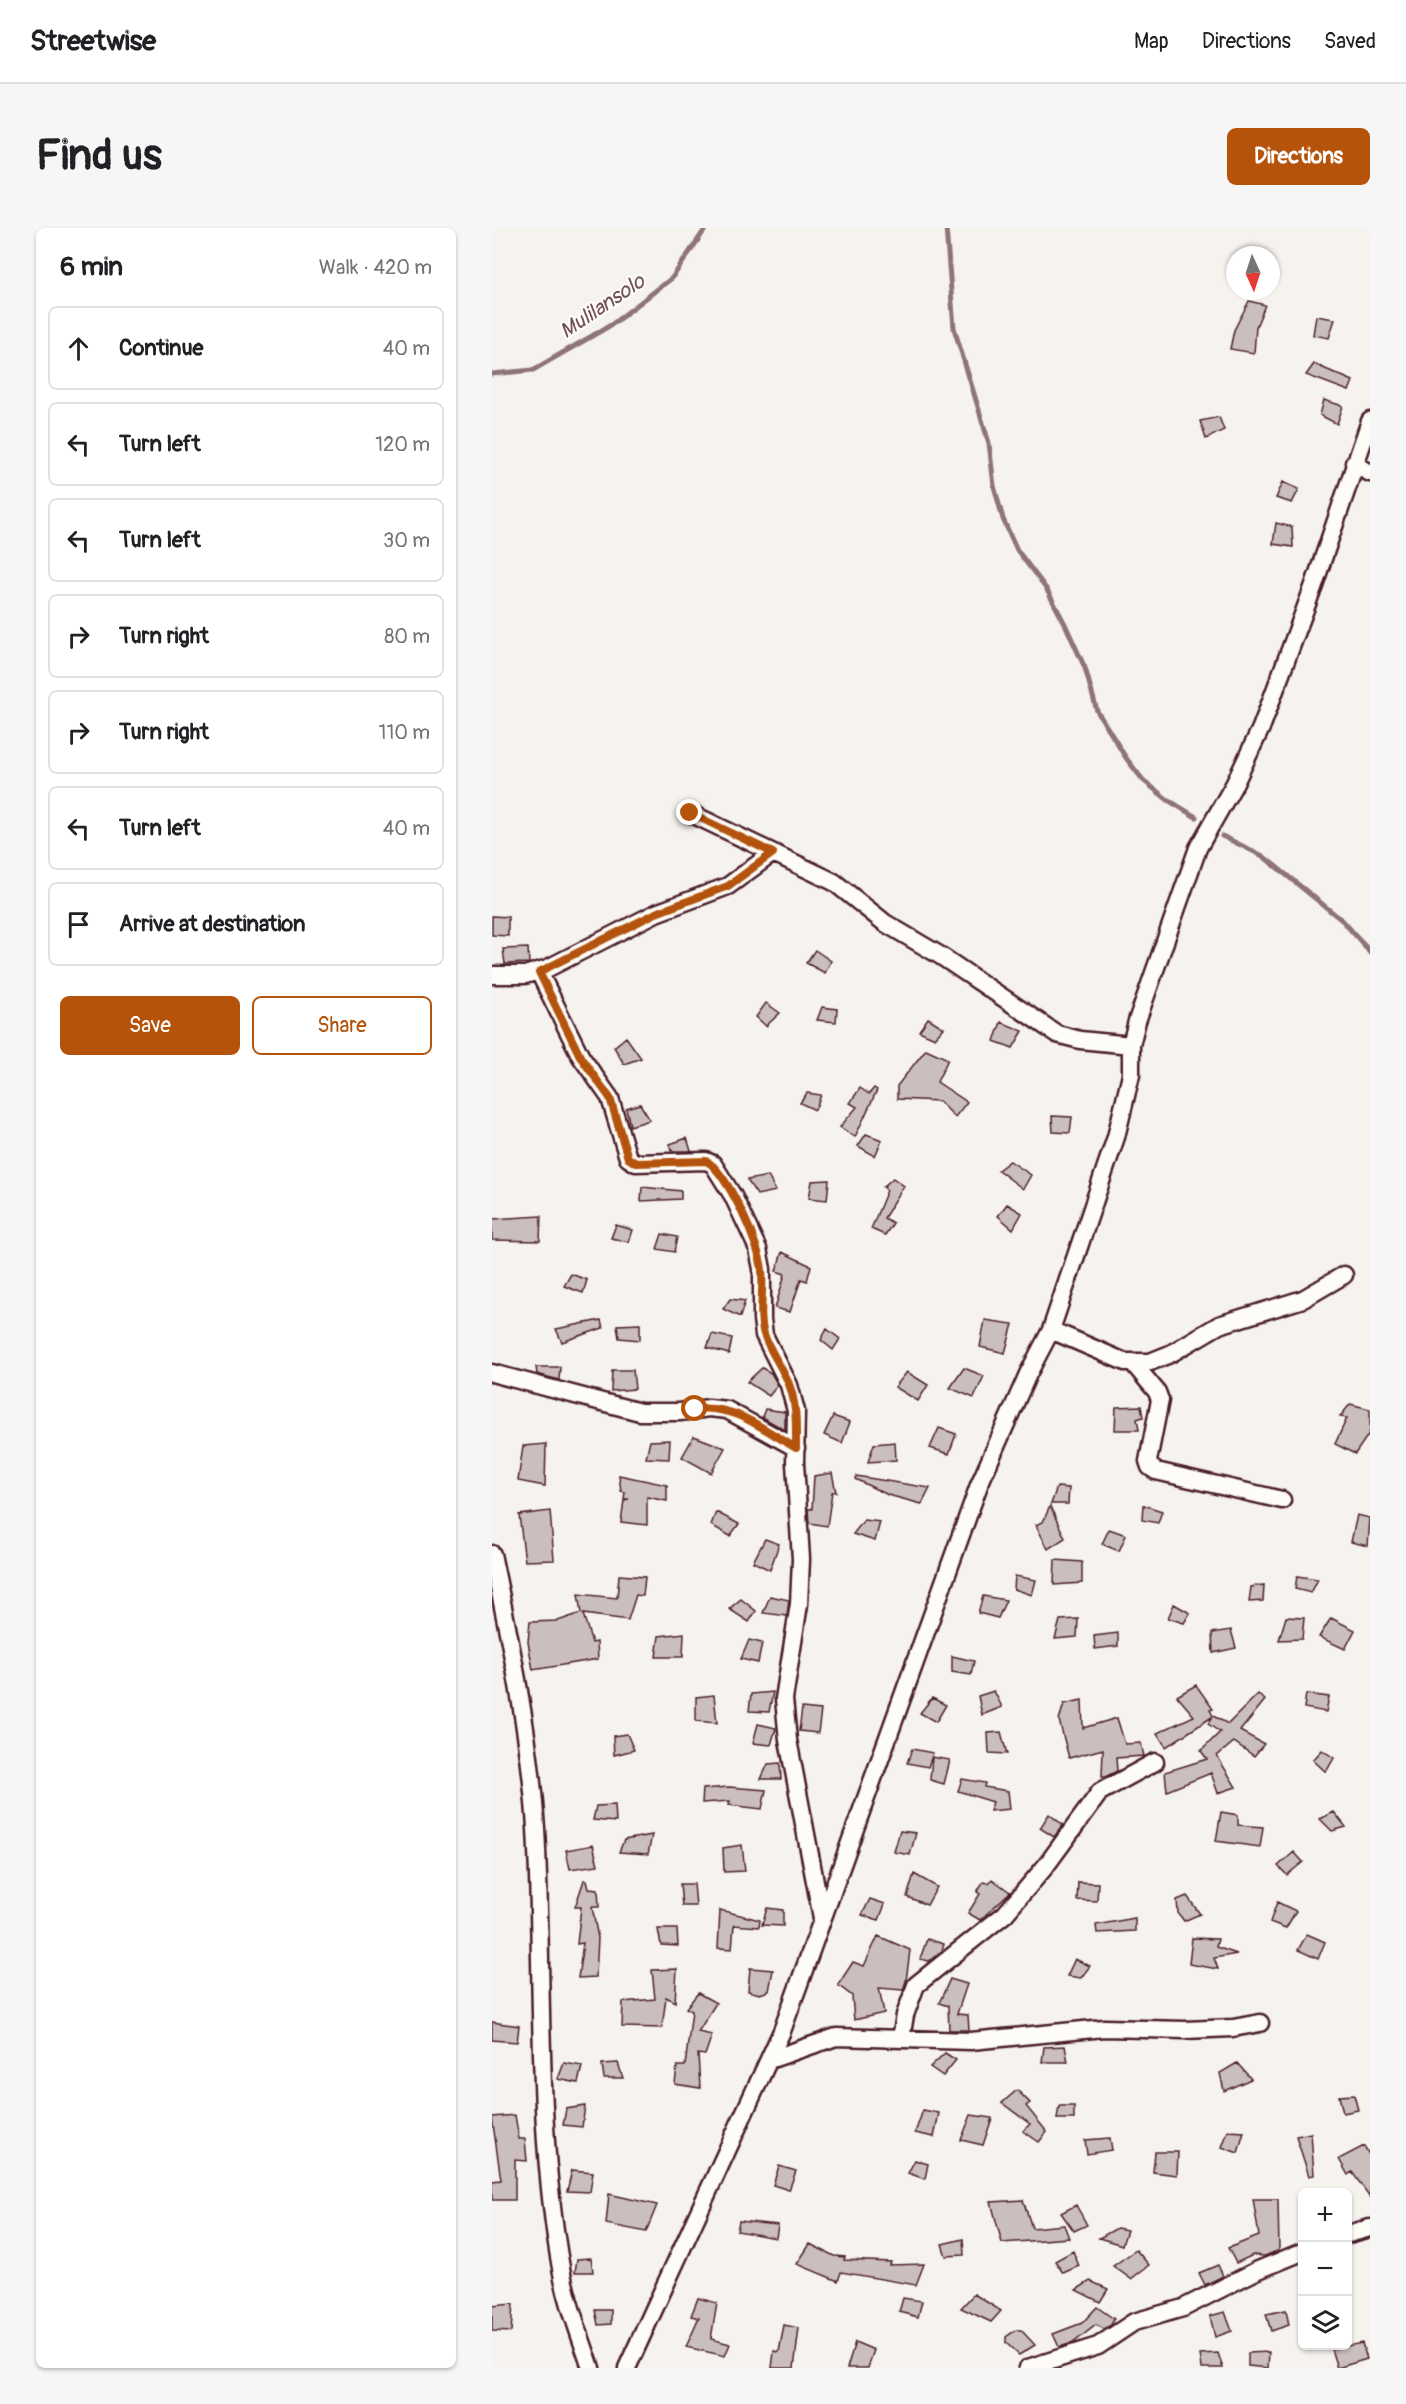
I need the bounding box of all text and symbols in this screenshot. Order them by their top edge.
text: Streetwise [30,24,156,59]
text: Map [1134,28,1169,55]
text: Directions [1202,28,1291,55]
text: Saved [1324,28,1376,55]
button: Directions [1227,128,1370,185]
text: Find us [36,130,162,182]
north arrow [1226,246,1280,300]
text: 6 min [60,251,123,283]
text: Walk · 420 m [319,255,432,280]
water label: Mulilansolo [555,267,651,345]
icon: ahead [62,332,95,365]
text: Continue [119,334,203,362]
text: 40 m [383,336,430,361]
icon: left [62,428,95,461]
text: Turn left [119,430,201,458]
text: 120 m [375,432,430,457]
icon: left [62,524,95,557]
text: Turn left [119,526,201,554]
text: 30 m [383,528,430,553]
icon: right [62,620,95,653]
text: Turn right [119,622,209,650]
text: 80 m [384,624,430,649]
icon: right [62,716,95,749]
text: Turn right [119,718,209,746]
text: 110 m [379,720,430,745]
route end [676,799,702,825]
icon: left [62,812,95,845]
text: Turn left [119,814,201,842]
text: 40 m [383,816,430,841]
icon: arrive [62,908,95,941]
text: Arrive at destination [119,910,305,938]
button: Save [60,996,240,1055]
button: Share [252,996,432,1055]
route start [681,1395,707,1421]
map controls [1298,2188,1352,2350]
button: + [1298,2188,1352,2242]
button: − [1298,2242,1352,2296]
button: layers [1298,2296,1352,2350]

